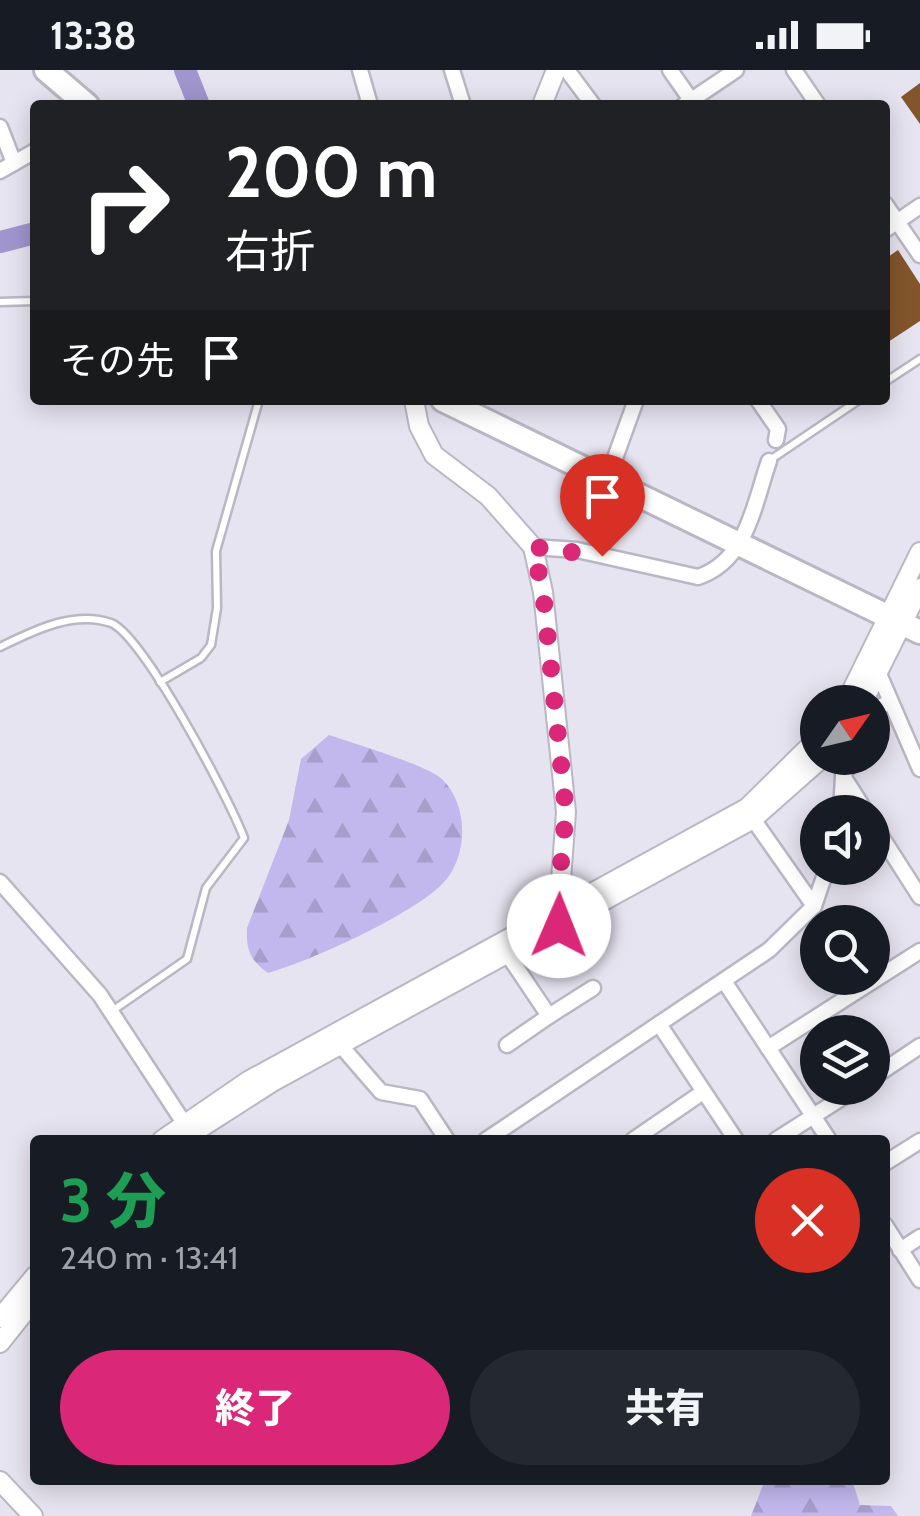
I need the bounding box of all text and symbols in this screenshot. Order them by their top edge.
text: 13:38 [50,12,136,59]
text: 200 m [225,129,437,215]
icon: right [60,140,190,270]
text: 右折 [225,224,315,278]
icon: arrive [194,330,249,385]
text: その先 [60,337,174,384]
pin [560,454,645,557]
icon: arrive [575,469,630,524]
north arrow [800,685,890,775]
map controls [800,685,890,1105]
button: sound [800,795,890,885]
position arrow [507,874,611,978]
button: search [800,905,890,995]
button: layers [800,1015,890,1105]
text: 3 分 [60,1164,166,1237]
button: close [755,1168,860,1273]
text: 240 m · 13:41 [60,1238,238,1277]
button: 終了 [60,1350,450,1465]
button: 共有 [470,1350,860,1465]

